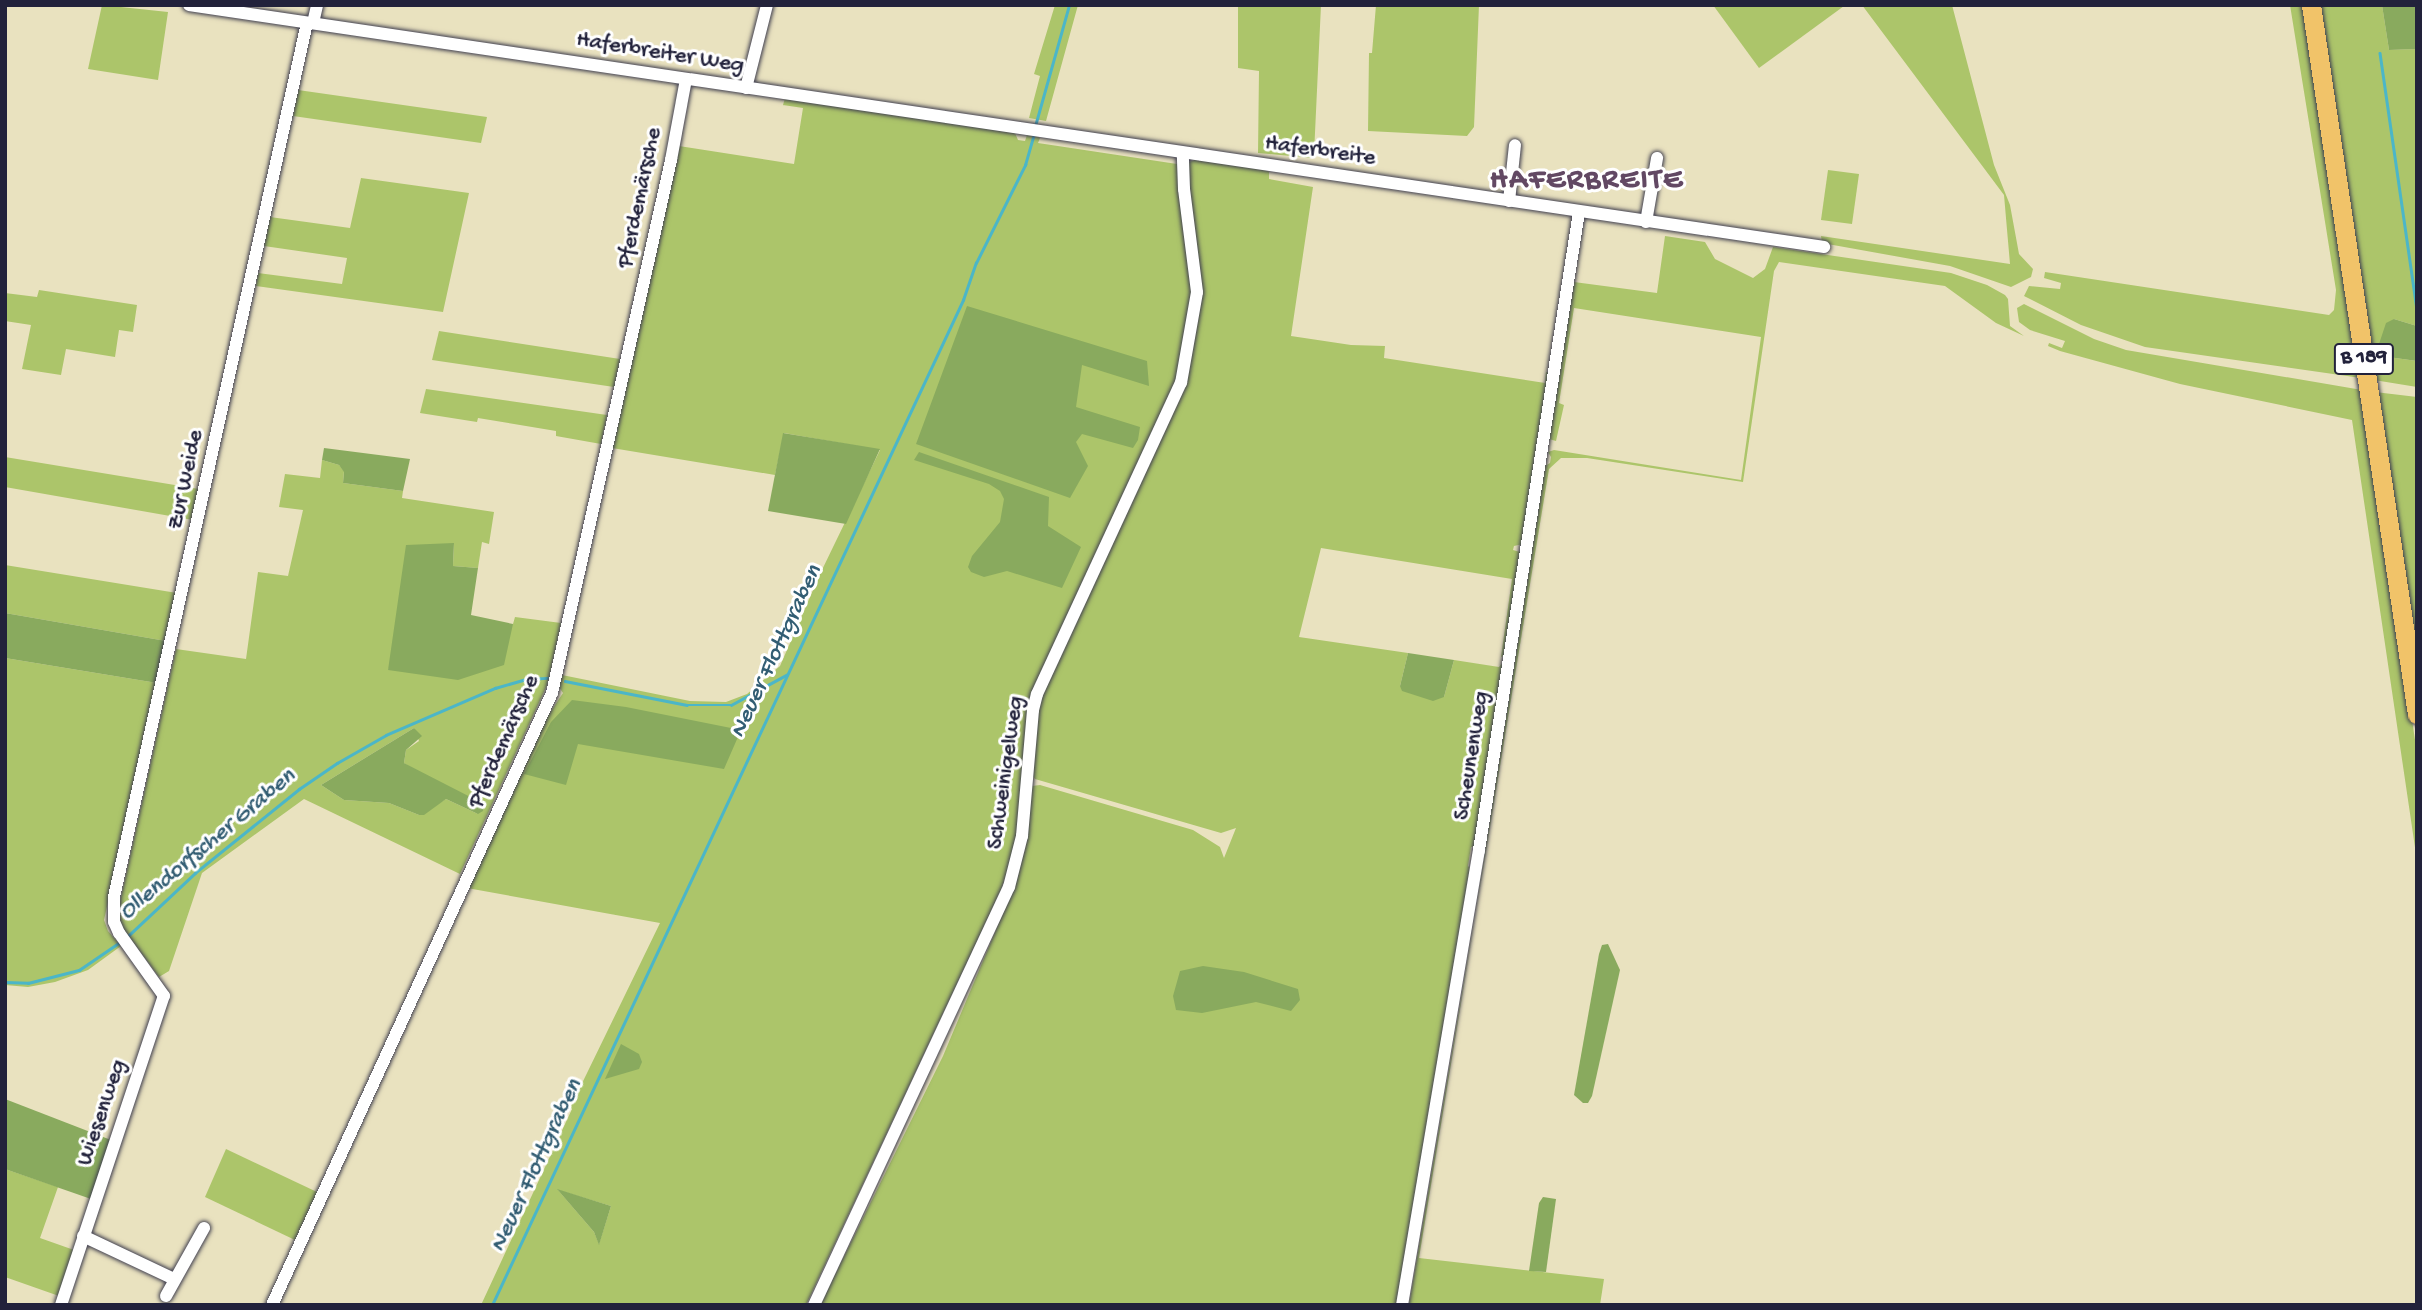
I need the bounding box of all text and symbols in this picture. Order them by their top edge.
street label: Haferbreiter Weg [574,27,746,81]
street label: Pferdemärsche [613,125,669,271]
street label: Haferbreite [1263,131,1377,173]
district label: HAFERBREITE [1491,164,1683,200]
road number: B 189 [2332,342,2396,376]
street label: Zur Weide [163,428,211,532]
water label: Neuer Flottgraben [724,561,830,743]
street label: Pferdemärsche [463,671,547,813]
street label: Scheunenweg [1449,690,1497,822]
street label: Schweinigelweg [983,695,1031,851]
water label: Ollendorfscher Graben [114,763,302,927]
street label: Wiesenweg [72,1056,134,1170]
water label: Neuer Flottgraben [484,1075,590,1257]

